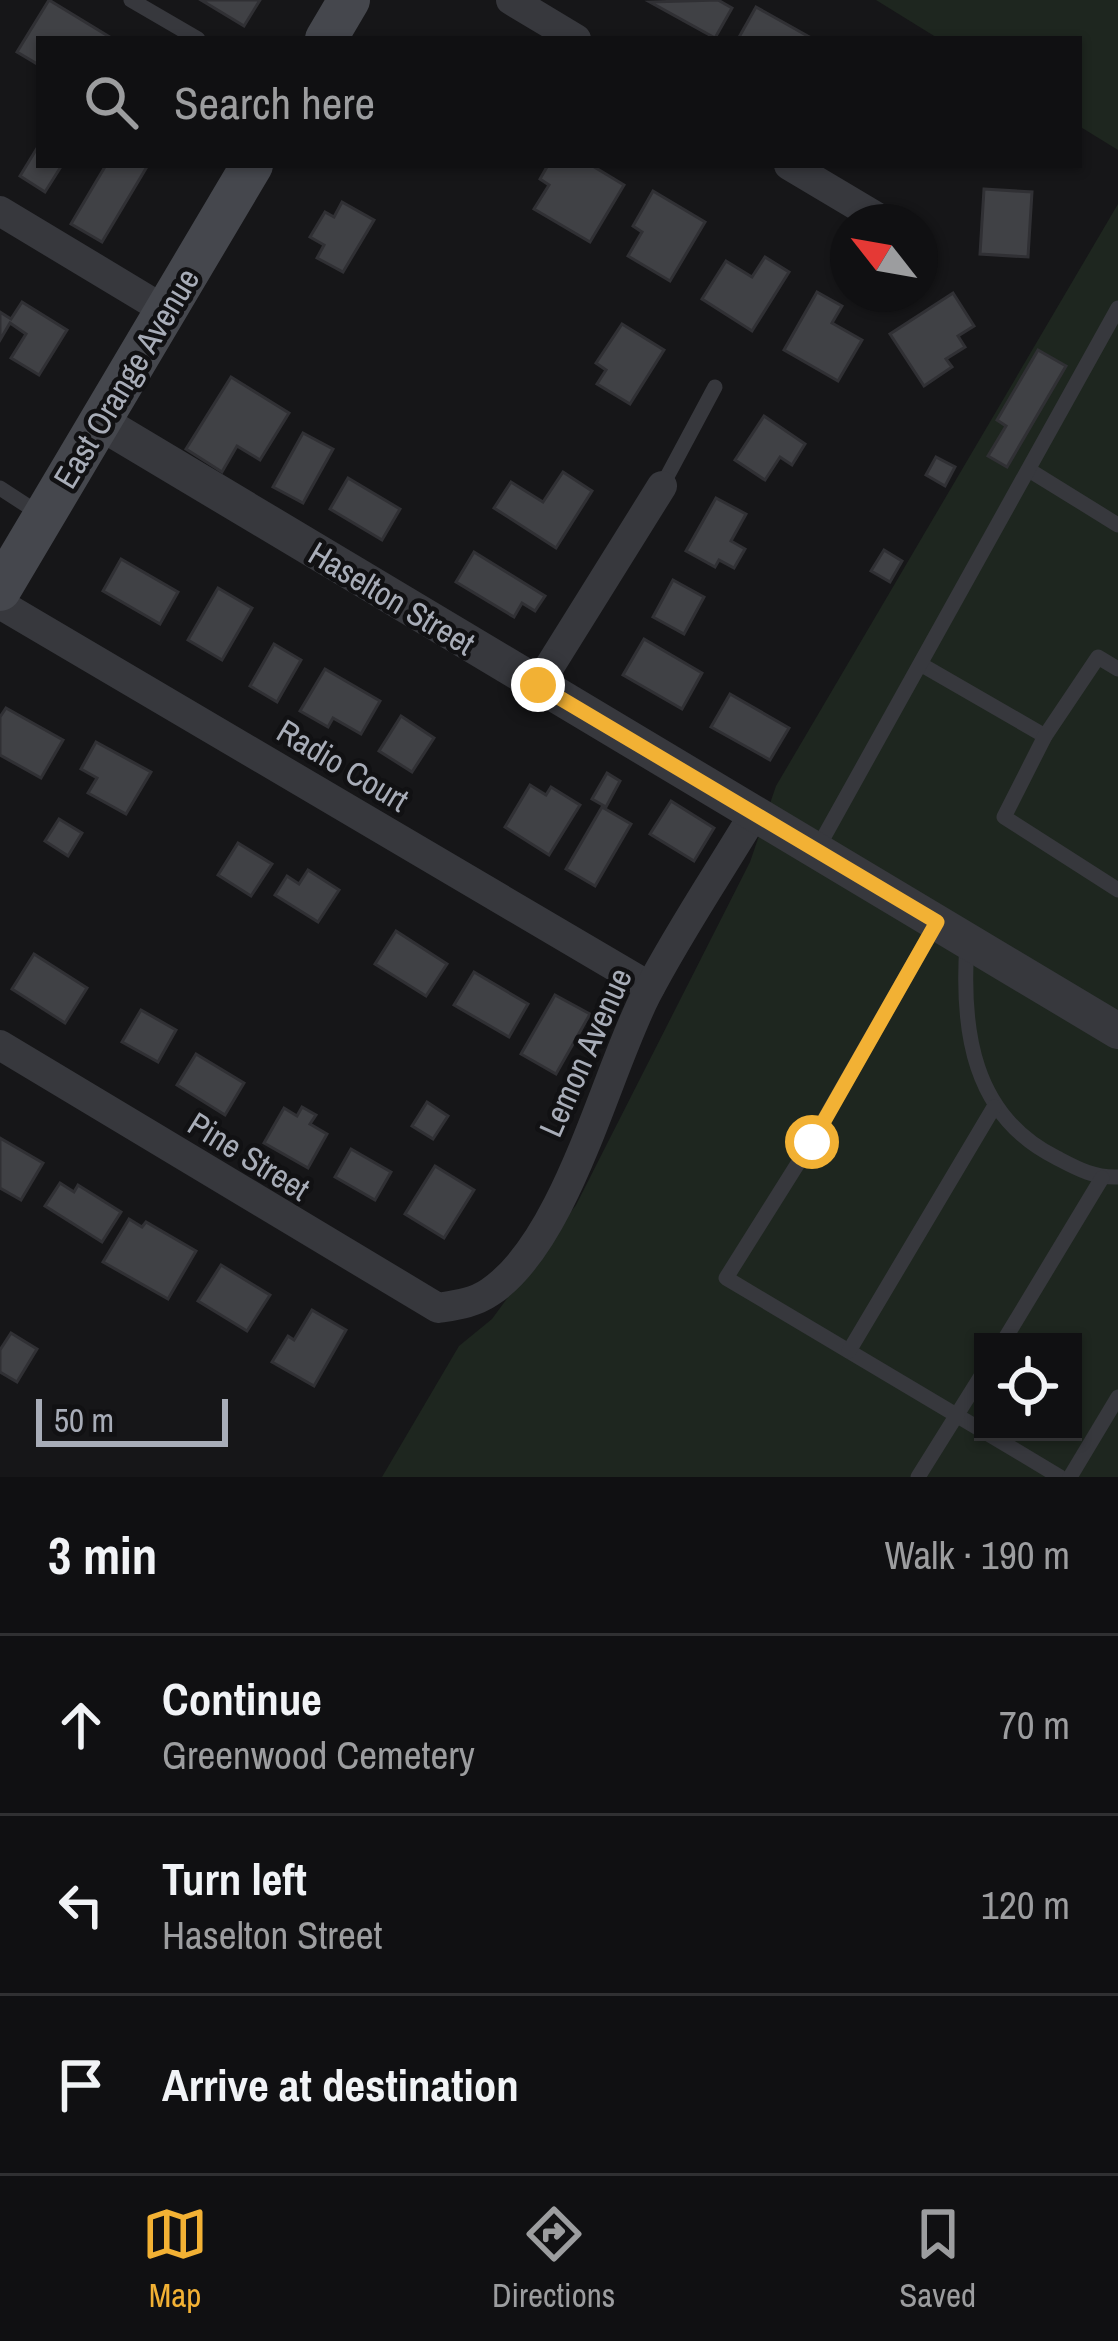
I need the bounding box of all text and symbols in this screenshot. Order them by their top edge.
search box [36,36,1082,168]
icon: search [78,69,144,135]
text: Search here [174,72,375,133]
north arrow [830,204,938,312]
street label: East Orange Avenue [43,260,209,496]
street label: Haselton Street [301,531,483,665]
route end [511,658,565,712]
street label: Radio Court [269,709,417,821]
street label: Lemon Avenue [528,961,642,1143]
street label: Pine Street [180,1101,318,1211]
route start [785,1115,839,1169]
map controls [974,1333,1082,1441]
button: locate [974,1333,1082,1441]
scale bar [36,1393,228,1446]
text: 50 m [54,1398,114,1442]
text: 3 min [48,1521,157,1590]
text: Walk · 190 m [885,1529,1070,1581]
text: Continue [162,1668,322,1729]
icon: ahead [48,1692,114,1758]
text: 70 m [999,1699,1070,1751]
text: Greenwood Cemetery [162,1729,475,1781]
text: Turn left [162,1848,307,1909]
icon: left [48,1872,114,1938]
text: 120 m [981,1879,1070,1931]
text: Haselton Street [162,1909,382,1961]
icon: arrive [48,2052,114,2118]
text: Arrive at destination [162,2054,519,2115]
tab: Map [142,2201,208,2317]
tab: Directions [492,2201,615,2317]
tab: Saved [899,2201,976,2317]

